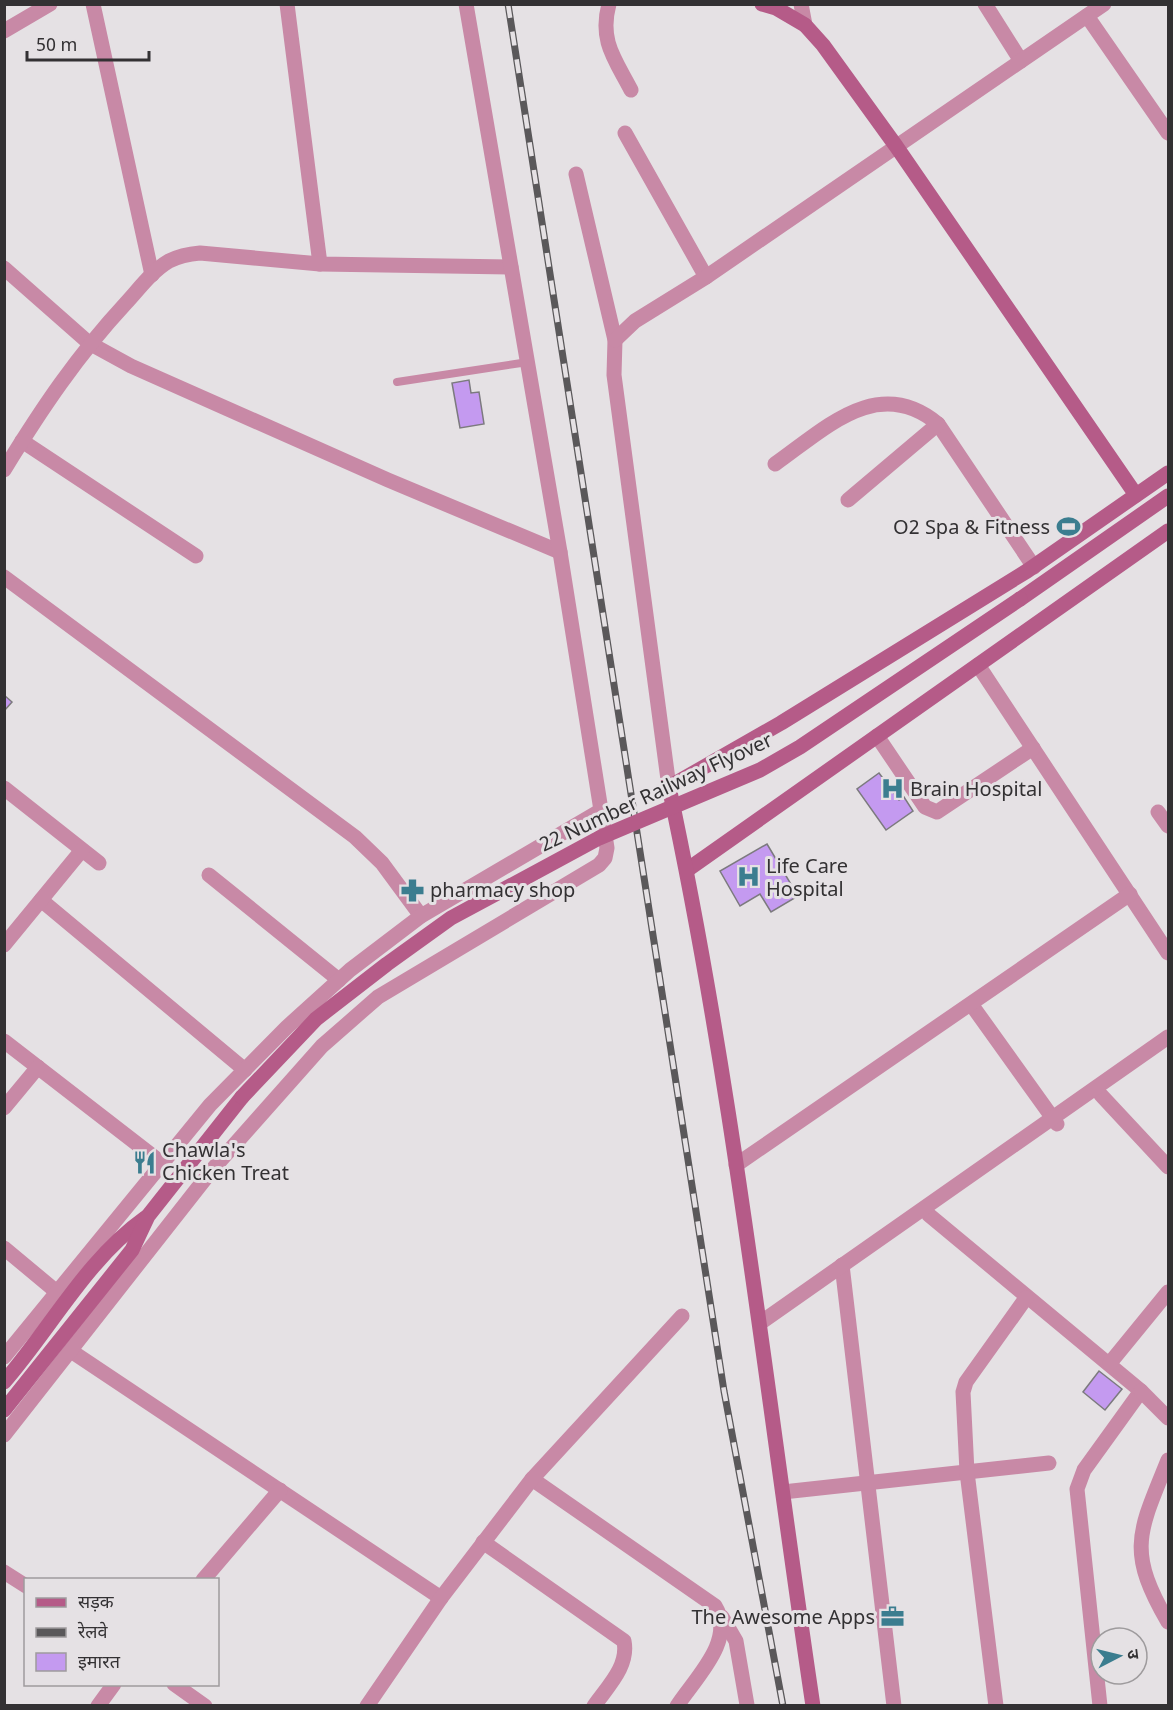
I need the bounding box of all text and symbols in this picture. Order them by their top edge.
scale bar [27,24,148,62]
text: 50 m [36,35,77,58]
sports icon: O2 Spa & Fitness [1055,514,1081,540]
place label: O2 Spa & Fitness [893,516,1050,542]
street label: 22 Number Railway Flyover [536,728,777,859]
hospital icon: Brain Hospital [879,776,905,802]
place label: Brain Hospital [910,778,1042,804]
place label: Life Care Hospital [766,855,848,904]
hospital icon: Life Care Hospital [735,864,761,890]
pharmacy icon: pharmacy shop [399,877,425,903]
place label: pharmacy shop [430,879,575,905]
place label: Chawla's Chicken Treat [162,1139,289,1188]
restaurant icon: Chawla's Chicken Treat [131,1149,157,1175]
legend [24,1578,219,1686]
text: सड़क [78,1592,115,1615]
office icon: The Awesome Apps [880,1604,906,1630]
place label: The Awesome Apps [691,1606,875,1632]
text: रेलवे [77,1621,109,1645]
north arrow [1089,1626,1149,1686]
text: उ [1120,1649,1142,1661]
text: इमारत [78,1652,121,1675]

